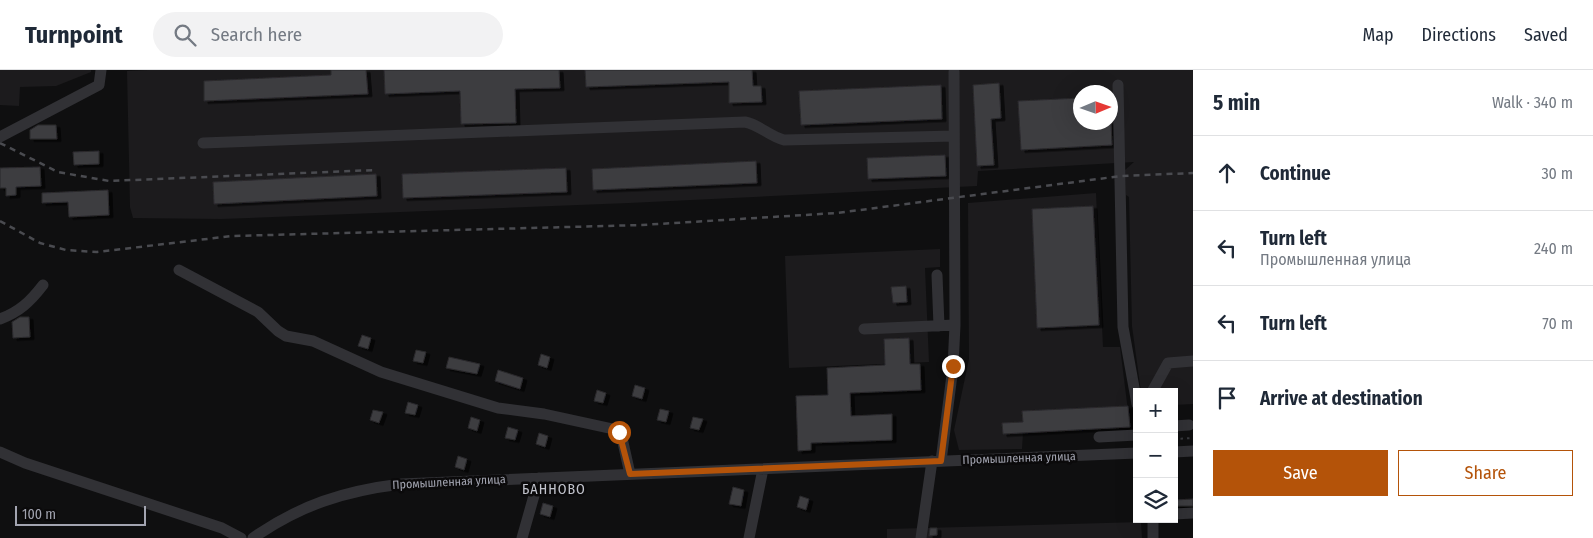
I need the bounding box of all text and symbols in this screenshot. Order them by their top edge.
search box [153,12,503,57]
text: Turnpoint [25,21,123,49]
icon: search [171,21,199,49]
text: Search here [211,23,302,46]
text: Map [1362,24,1394,46]
text: Directions [1422,24,1496,46]
text: Saved [1524,24,1568,46]
north arrow [1073,85,1118,130]
text: 5 min [1213,90,1260,116]
text: Walk · 340 m [1492,93,1573,112]
icon: ahead [1213,159,1241,187]
text: Continue [1260,162,1331,185]
text: 30 m [1541,164,1573,183]
text: Turn left [1260,227,1327,250]
icon: left [1213,234,1241,262]
text: 240 m [1534,239,1573,258]
text: Промышленная улица [1260,250,1411,269]
icon: left [1213,309,1241,337]
text: Turn left [1260,312,1327,335]
text: 70 m [1542,314,1573,333]
route end [942,355,965,378]
icon: arrive [1213,384,1241,412]
text: Arrive at destination [1260,387,1423,410]
map controls [1133,388,1178,523]
button: + [1133,388,1178,433]
route start [608,421,631,444]
button: − [1133,433,1178,478]
street label: Промышленная улица [962,449,1076,467]
button: Save [1213,450,1388,496]
button: Share [1398,450,1573,496]
street label: Промышленная улица [392,472,506,492]
button: layers [1133,478,1178,523]
district label: БАННОВО [522,481,586,498]
scale bar [15,503,146,526]
text: 100 m [22,506,56,523]

